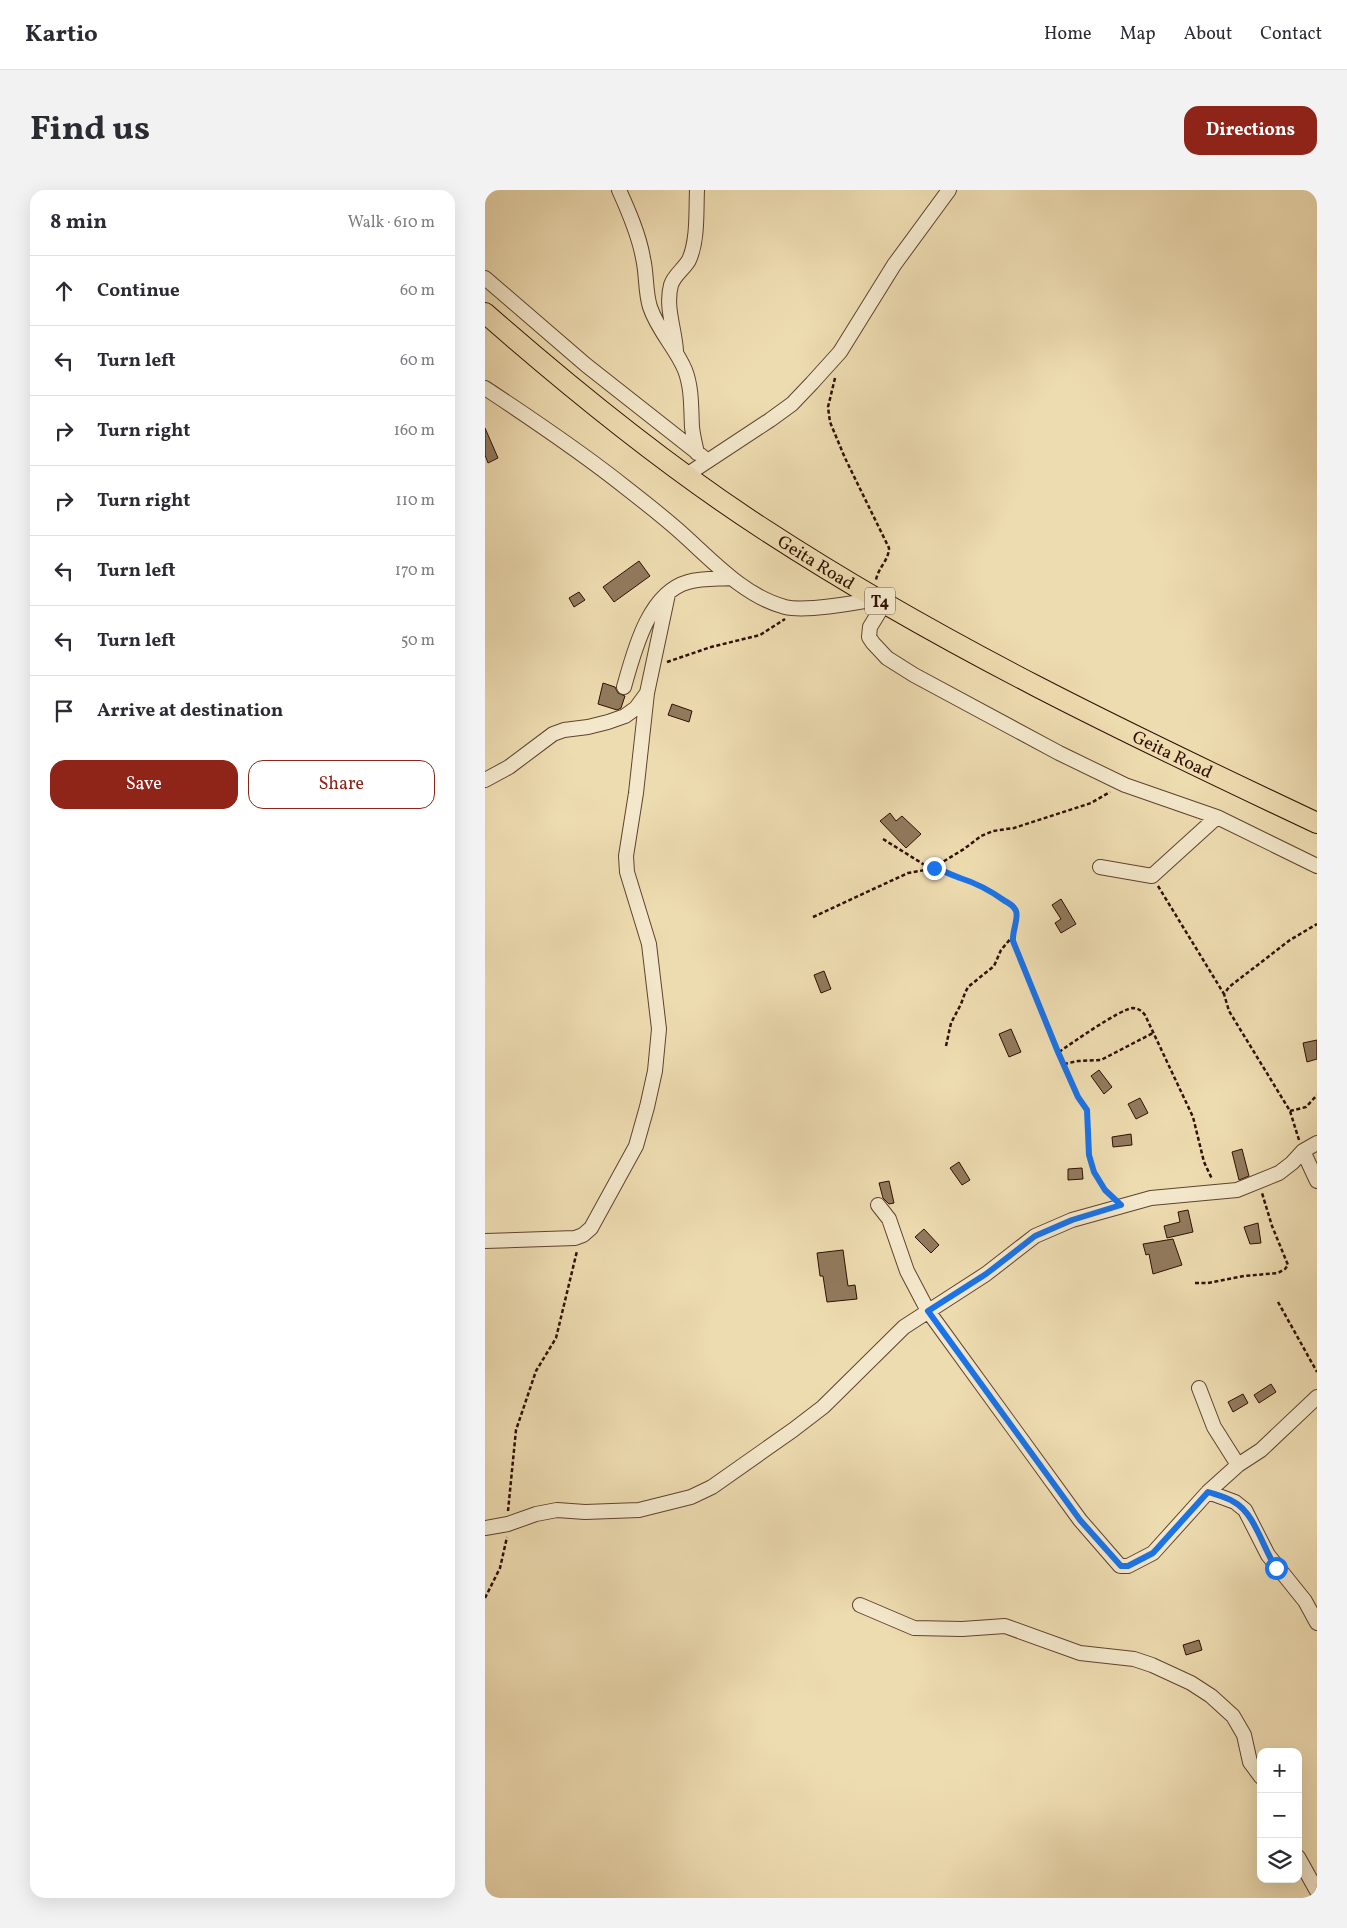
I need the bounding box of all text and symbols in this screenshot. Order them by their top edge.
text: Kartio [25,18,98,52]
text: Home [1044,22,1092,47]
text: Map [1120,22,1156,47]
text: About [1184,22,1232,47]
text: Contact [1260,22,1322,47]
text: Find us [30,106,150,154]
button: Directions [1184,106,1317,155]
text: 8 min [50,208,107,237]
text: Walk · 610 m [348,212,435,234]
icon: ahead [50,277,78,305]
text: Continue [97,278,180,304]
text: 60 m [400,280,435,302]
icon: left [50,347,78,375]
text: Turn left [97,348,176,374]
text: 60 m [400,350,435,372]
icon: right [50,417,78,445]
text: Turn right [97,418,190,444]
text: 160 m [394,420,435,442]
icon: right [50,487,78,515]
text: Turn right [97,488,190,514]
text: 110 m [396,490,435,512]
street label: Geita Road [772,530,859,597]
icon: left [50,557,78,585]
text: Turn left [97,558,176,584]
text: 170 m [395,560,435,582]
road number: T4 [865,588,895,614]
icon: left [50,627,78,655]
text: Turn left [97,628,176,654]
text: 50 m [401,630,435,652]
icon: arrive [50,697,78,725]
text: Arrive at destination [97,698,283,724]
street label: Geita Road [1127,725,1216,786]
button: Save [50,760,238,809]
button: Share [248,760,435,809]
route end [923,857,946,880]
route start [1265,1557,1288,1580]
map controls [1257,1748,1302,1883]
button: + [1257,1748,1302,1793]
button: − [1257,1793,1302,1838]
button: layers [1257,1838,1302,1883]

